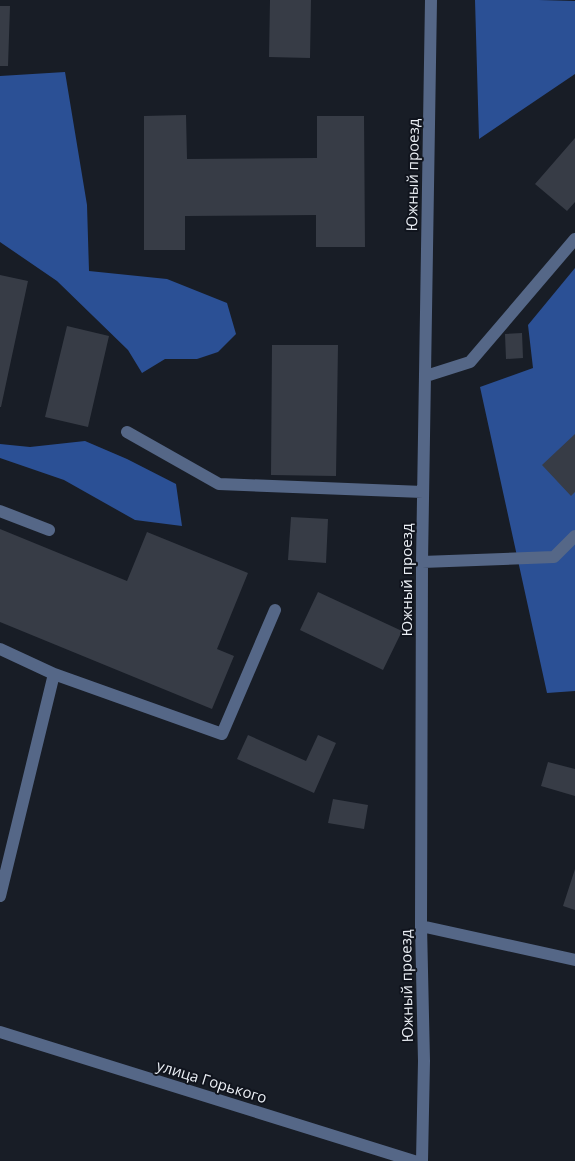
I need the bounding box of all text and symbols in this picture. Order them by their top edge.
street label: Южный проезд [401,118,423,232]
street label: Южный проезд [396,523,416,636]
street label: Южный проезд [395,929,417,1043]
street label: улица Горького [154,1055,270,1107]

